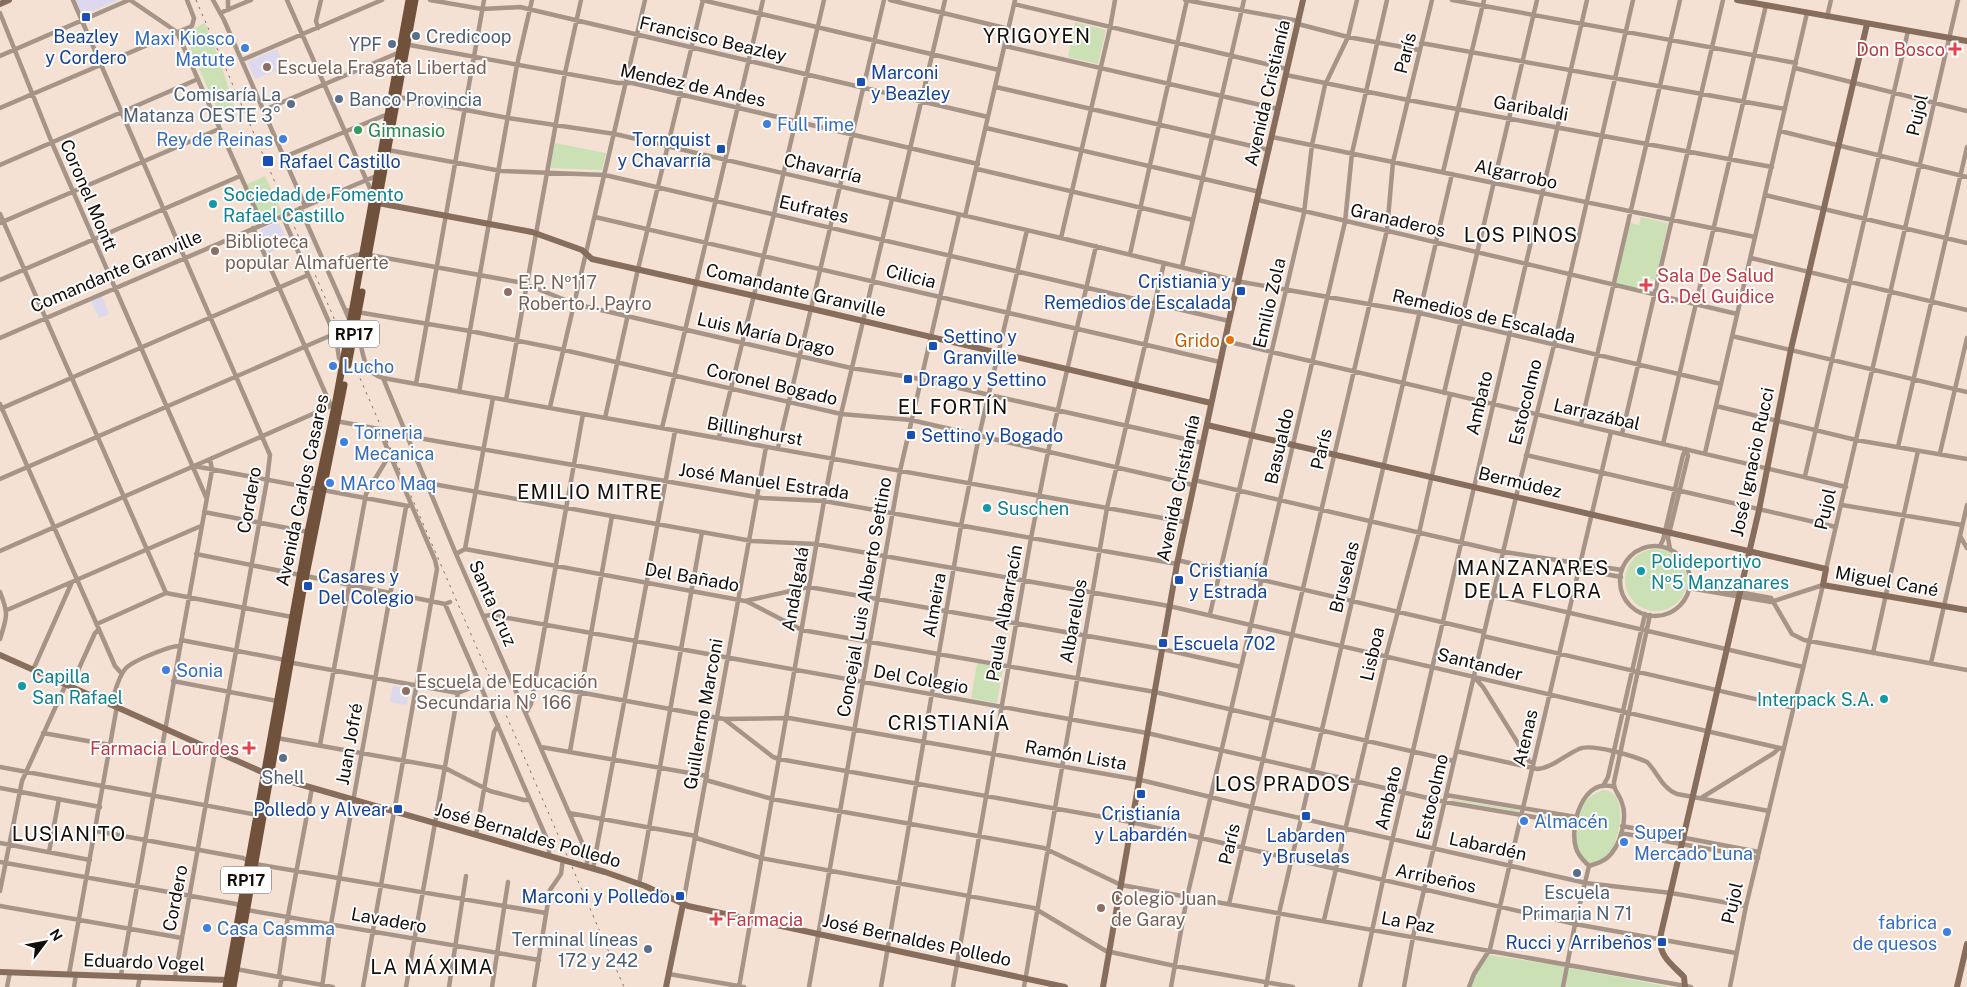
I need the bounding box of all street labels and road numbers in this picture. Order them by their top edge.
street label: Francisco Beazley [637,12,789,66]
street label: Avenida Cristianía [1240,18,1294,168]
street label: París [1390,30,1420,76]
street label: Mendez de Andes [618,59,768,111]
street label: Garibaldi [1492,91,1570,125]
street label: Pujol [1902,92,1932,138]
street label: Coronel Montt [56,136,122,254]
street label: Chavarría [782,149,864,187]
street label: Algarrobo [1473,155,1559,193]
street label: Eufrates [777,191,851,227]
street label: Granaderos [1348,199,1448,241]
street label: Comandante Granville [27,225,205,317]
street label: Emilio Zola [1248,256,1290,350]
street label: Comandante Granville [704,259,888,321]
street label: Cilicia [884,260,938,292]
street label: Remedios de Escalada [1390,285,1578,347]
street label: Luis María Drago [695,308,837,360]
road number: RP17 [329,320,379,348]
street label: Estocolmo [1504,357,1546,447]
street label: Coronel Bogado [704,359,840,409]
street label: Ambato [1461,369,1497,437]
street label: José Ignacio Rucci [1726,385,1778,539]
street label: Avenida Carlos Casares [271,392,333,588]
street label: Larrazábal [1552,394,1642,434]
street label: Basualdo [1260,406,1298,486]
street label: Billinghurst [705,412,805,450]
street label: Avenida Cristianía [1152,413,1204,563]
street label: París [1306,426,1336,472]
street label: José Manuel Estrada [678,459,850,503]
street label: Bermúdez [1476,462,1564,502]
street label: Cordero [233,465,265,535]
street label: Concejal Luis Alberto Settino [833,475,895,719]
street label: Pujol [1810,486,1840,532]
street label: Bruselas [1325,539,1363,615]
street label: Paula Albarracín [982,543,1026,683]
street label: Andalgalá [777,545,813,633]
street label: Santa Cruz [465,557,521,649]
street label: Del Bañado [643,558,741,596]
street label: Miguel Cané [1834,562,1940,600]
street label: Almeira [918,571,950,639]
street label: Albarellos [1055,577,1091,665]
street label: Lisboa [1356,625,1388,683]
street label: Guillermo Marconi [679,637,727,791]
street label: Santander [1435,643,1525,685]
street label: Del Colegio [872,660,970,698]
street label: Juan Jofré [331,701,367,787]
street label: Atenas [1508,707,1542,769]
street label: Ramón Lista [1023,736,1129,774]
street label: Estocolmo [1412,752,1452,842]
street label: Ambato [1370,764,1406,832]
street label: José Bernaldes Polledo [433,798,623,872]
street label: París [1214,821,1244,867]
street label: Labardén [1447,828,1529,864]
street label: Arribeños [1394,859,1478,897]
street label: Cordero [158,863,192,933]
road number: RP17 [221,866,271,894]
street label: Pujol [1717,880,1747,926]
street label: Lavadero [349,903,429,937]
street label: La Paz [1379,907,1437,937]
street label: José Bernaldes Polledo [821,910,1013,970]
street label: Eduardo Vogel [83,949,205,975]

